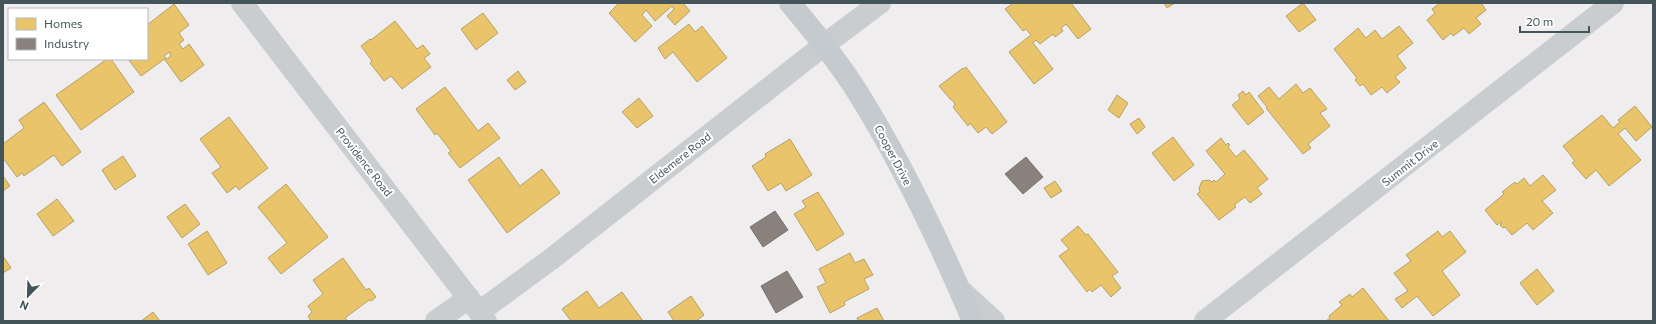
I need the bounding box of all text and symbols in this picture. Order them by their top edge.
legend [8,8,148,60]
scale bar [1520,8,1589,34]
text: 20 m [1526,14,1553,28]
text: Homes [44,16,82,30]
text: Industry [44,36,89,50]
street label: Cooper Drive [872,123,915,187]
street label: Providence Road [334,125,395,199]
street label: Eldemere Road [646,129,713,186]
street label: Summit Drive [1379,136,1441,189]
north arrow [8,276,48,316]
text: N [18,298,30,313]

